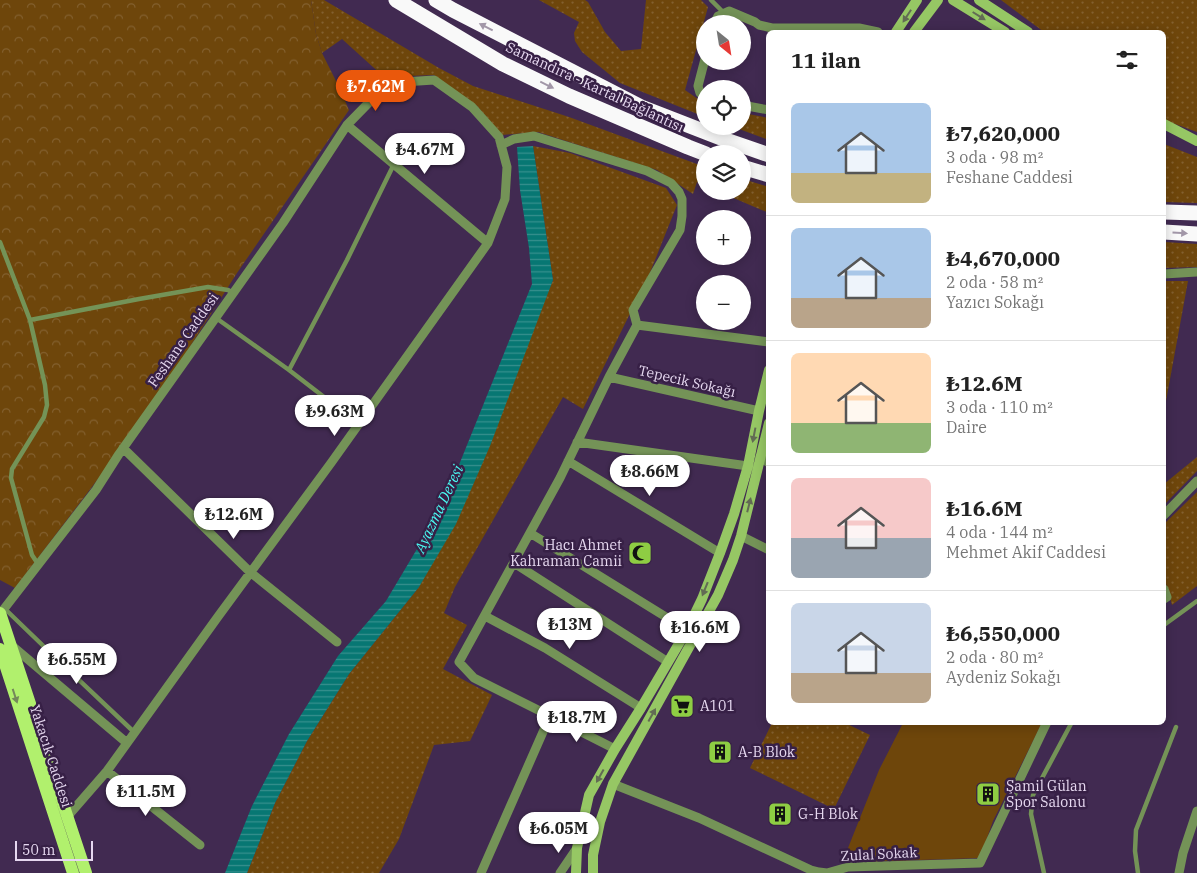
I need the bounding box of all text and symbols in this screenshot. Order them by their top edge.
one-way arrow [902,10,912,23]
one-way arrow [973,12,986,21]
north arrow [696,15,751,70]
map controls [696,15,751,330]
one-way arrow [478,23,493,31]
street label: Samandıra - Kartal Bağlantısı [503,38,687,136]
text: 11 ilan [791,46,861,74]
icon: filters [1113,46,1141,74]
pin: ₺7.62M [335,70,417,112]
text: ₺7.62M [347,76,405,96]
button: locate [696,80,751,135]
one-way arrow [540,82,554,90]
text: ₺7,620,000 [946,119,1060,147]
icon: home [831,123,891,183]
pin: ₺4.67M [384,132,466,175]
text: ₺4.67M [396,139,454,159]
button: layers [696,145,751,200]
text: 3 oda · 98 m² [946,147,1043,167]
text: Feshane Caddesi [946,167,1073,187]
button: + [696,210,751,265]
one-way arrow [1173,229,1189,237]
text: ₺4,670,000 [946,244,1060,272]
icon: home [831,248,891,308]
text: 2 oda · 58 m² [946,272,1043,292]
button: − [696,275,751,330]
street label: Feshane Caddesi [144,289,222,391]
text: Yazıcı Sokağı [946,292,1044,312]
street label: Tepecik Sokağı [637,361,737,401]
text: ₺12.6M [946,369,1023,397]
icon: home [831,373,891,433]
pin: ₺9.63M [294,394,376,437]
text: 3 oda · 110 m² [946,397,1053,417]
text: ₺9.63M [306,401,364,421]
text: Daire [946,417,987,437]
one-way arrow [750,427,758,442]
pin: ₺8.66M [609,454,691,497]
water label: Ayazma Deresi [409,461,467,557]
text: ₺8.66M [621,461,679,481]
text: ₺16.6M [946,494,1023,522]
one-way arrow [745,497,753,512]
pin: ₺12.6M [193,498,275,540]
icon: home [831,498,891,558]
text: ₺12.6M [205,504,263,524]
text: 4 oda · 144 m² [946,522,1053,542]
place label: Hacı Ahmet Kahraman Camii [510,536,622,570]
mosque icon: Hacı Ahmet Kahraman Camii [627,540,653,566]
text: Mehmet Akif Caddesi [946,542,1106,562]
one-way arrow [701,582,709,596]
pin: ₺13M [540,608,600,650]
pin: ₺16.6M [659,610,741,653]
text: ₺13M [548,614,592,634]
text: ₺16.6M [671,617,729,637]
text: ₺6,550,000 [946,619,1060,647]
icon: home [831,623,891,683]
pin: ₺6.55M [36,642,118,685]
text: 2 oda · 80 m² [946,647,1043,667]
text: ₺6.55M [48,649,106,669]
text: Aydeniz Sokağı [946,667,1061,687]
one-way arrow [12,688,19,703]
supermarket icon: A101 [669,693,695,719]
place label: A101 [700,697,735,715]
pin: ₺18.7M [536,700,618,743]
street label: Yakacık Caddesi [26,702,76,810]
text: ₺18.7M [548,707,606,727]
one-way arrow [648,708,656,722]
building icon: A-B Blok [707,739,733,765]
place label: A-B Blok [738,743,796,761]
one-way arrow [596,769,604,784]
pin: ₺11.5M [105,774,187,817]
place label: Şamil Gülan Spor Salonu [1006,777,1087,811]
text: ₺11.5M [117,781,175,801]
building icon: Şamil Gülan Spor Salonu [975,781,1001,807]
building icon: G-H Blok [767,801,793,827]
place label: G-H Blok [798,805,859,823]
pin: ₺6.05M [518,812,600,854]
text: ₺6.05M [530,818,588,838]
scale bar [15,838,92,861]
text: 50 m [22,841,55,859]
street label: Zulal Sokak [840,843,919,865]

